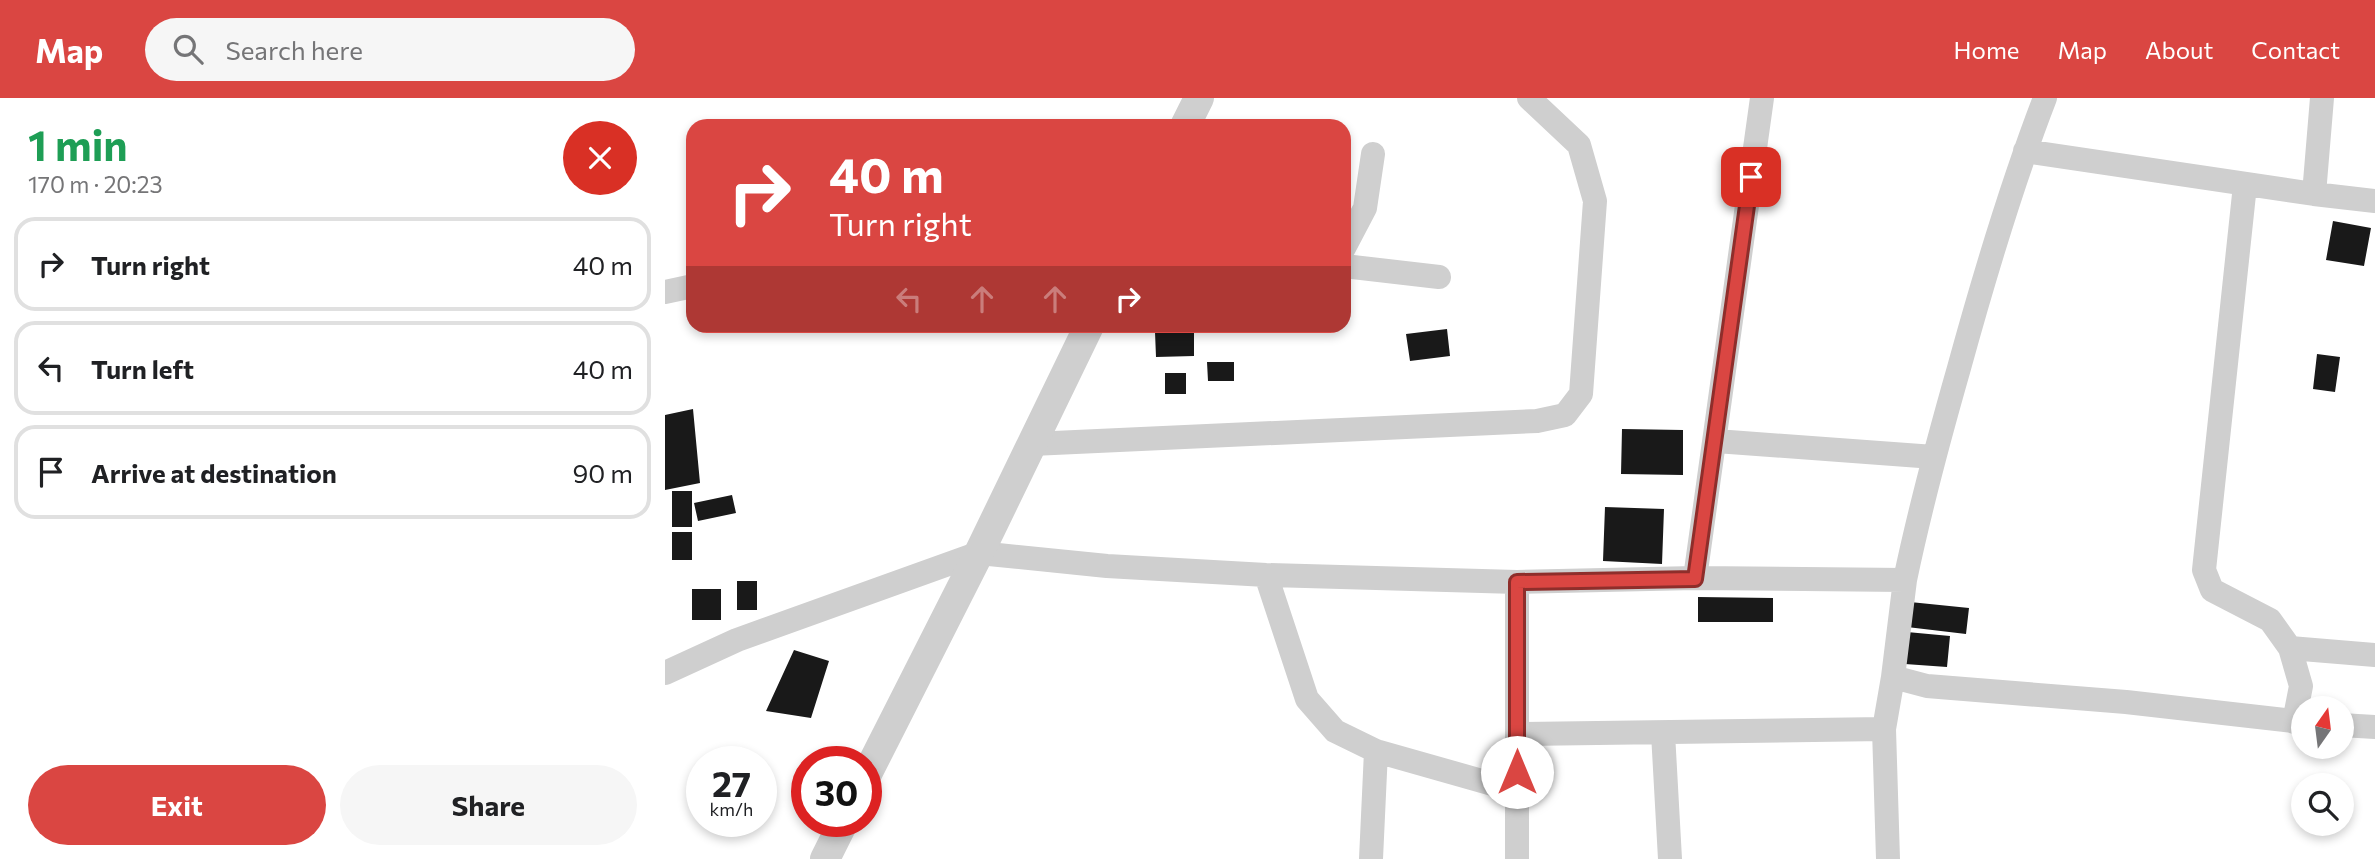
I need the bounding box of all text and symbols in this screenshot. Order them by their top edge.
search box [145,18,635,81]
text: Map [35,29,103,70]
icon: search [169,30,207,68]
text: Search here [225,34,363,65]
text: Home [1954,35,2020,64]
text: Map [2058,35,2107,64]
text: About [2145,35,2213,64]
text: Contact [2251,35,2340,64]
text: 1 min [28,118,128,170]
button: close [563,121,637,195]
text: 40 m [829,143,944,203]
icon: right [714,147,805,238]
pin [1721,147,1781,207]
icon: arrive [1732,158,1770,196]
text: 170 m · 20:23 [28,170,163,198]
text: Turn right [829,203,972,243]
icon: right [32,245,70,283]
text: Turn right [91,249,210,280]
text: 40 m [573,249,633,280]
icon: left [890,280,928,318]
icon: ahead [963,280,1001,318]
icon: ahead [1036,280,1074,318]
icon: right [1109,280,1147,318]
icon: left [32,349,70,387]
text: Turn left [91,353,194,384]
text: 40 m [573,353,633,384]
icon: arrive [32,453,70,491]
text: Arrive at destination [91,457,337,488]
text: 90 m [573,457,633,488]
north arrow [2291,696,2354,760]
map controls [2291,696,2354,836]
position arrow [1480,735,1554,809]
speed limit sign: 30 [791,746,882,837]
text: 27 [712,761,751,804]
button: Exit [28,765,326,845]
button: Share [340,765,637,845]
button: search [2291,773,2354,836]
text: km/h [710,798,753,820]

